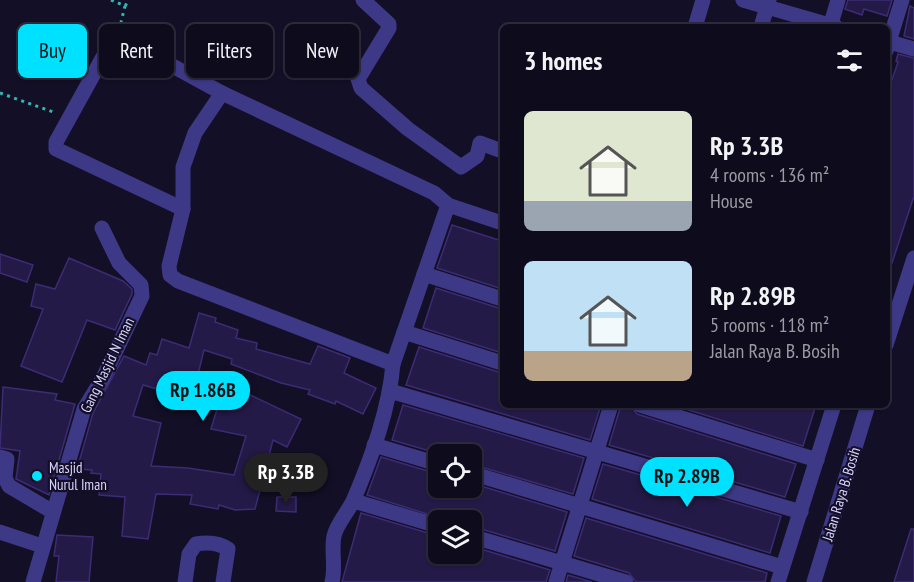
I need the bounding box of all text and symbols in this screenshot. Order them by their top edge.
chip: Buy [18,24,87,78]
chip: Rent [99,24,174,78]
chip: Filters [186,24,273,78]
chip: New [285,24,359,78]
text: 3 homes [524,44,602,77]
icon: filters [833,44,866,77]
text: Rp 3.3B [710,129,783,162]
icon: home [572,135,644,207]
text: 4 rooms · 136 m² [710,162,829,188]
text: House [710,188,753,214]
text: Rp 2.89B [710,279,796,312]
icon: home [572,285,644,357]
text: 5 rooms · 118 m² [710,312,829,338]
street label: Gang Masjid N Iman [76,314,138,416]
text: Jalan Raya B. Bosih [710,338,840,364]
pin: Rp 1.86B [141,371,265,422]
text: Rp 1.86B [170,377,236,403]
map controls [428,444,482,564]
button: locate [428,444,482,498]
street label: Jalan Raya B. Bosih [817,445,864,544]
pin: Rp 3.3B [231,453,341,504]
pin: Rp 2.89B [625,457,749,508]
place label: Masjid Nurul Iman [49,458,107,494]
text: Rp 3.3B [258,459,314,485]
text: Rp 2.89B [654,463,720,489]
marker: Masjid Nurul Iman [30,469,44,483]
button: layers [428,510,482,564]

